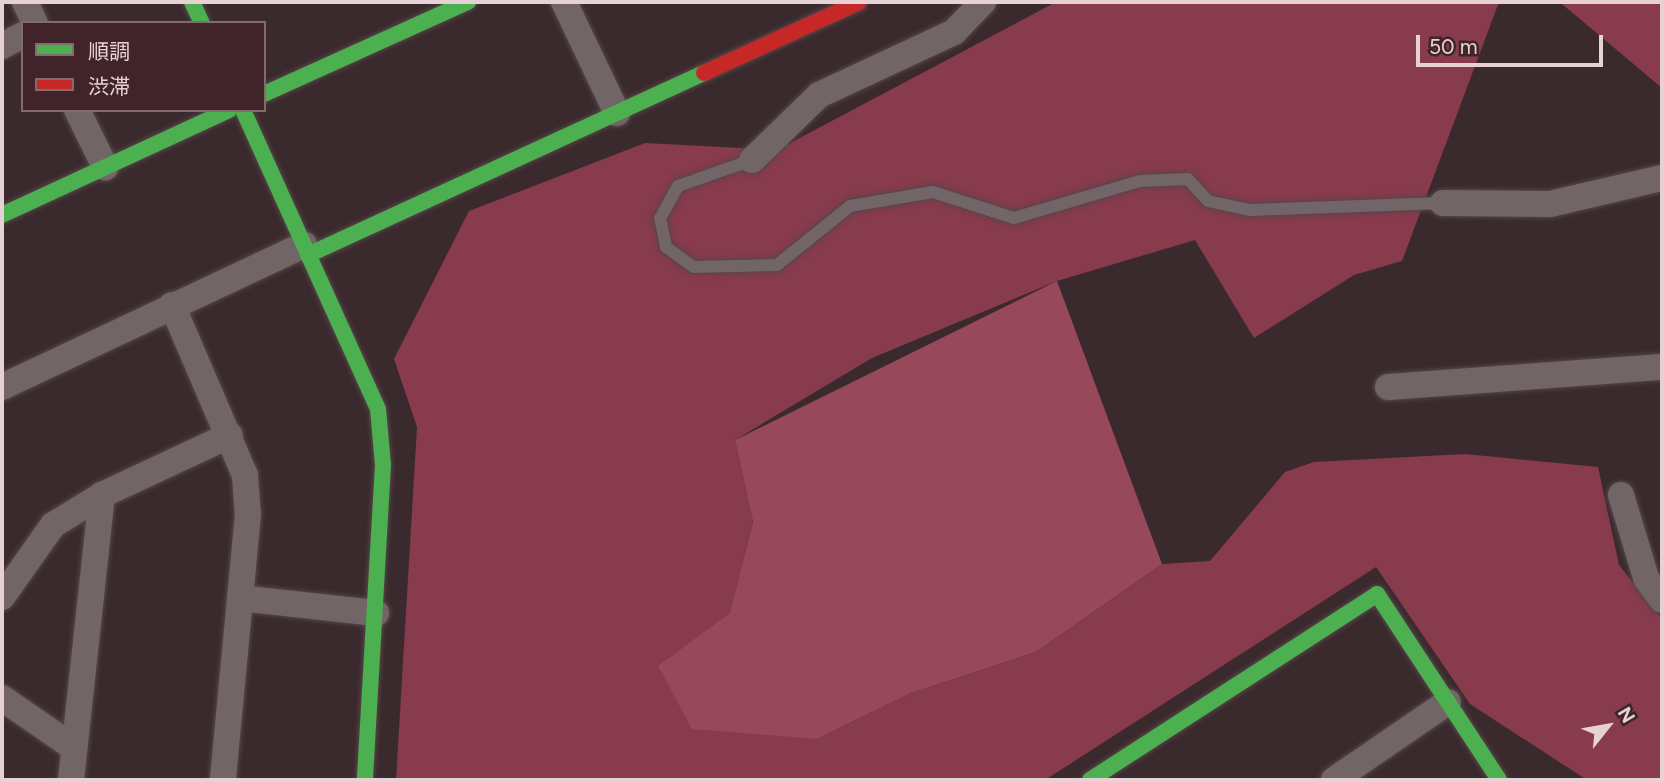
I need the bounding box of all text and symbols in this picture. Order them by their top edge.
legend [21,21,266,112]
scale bar [1419,21,1606,65]
text: 50 m [1429,34,1478,59]
text: 順調 [88,39,130,64]
text: 渋滞 [88,74,130,99]
north arrow [1573,691,1643,761]
text: N [1613,703,1640,727]

